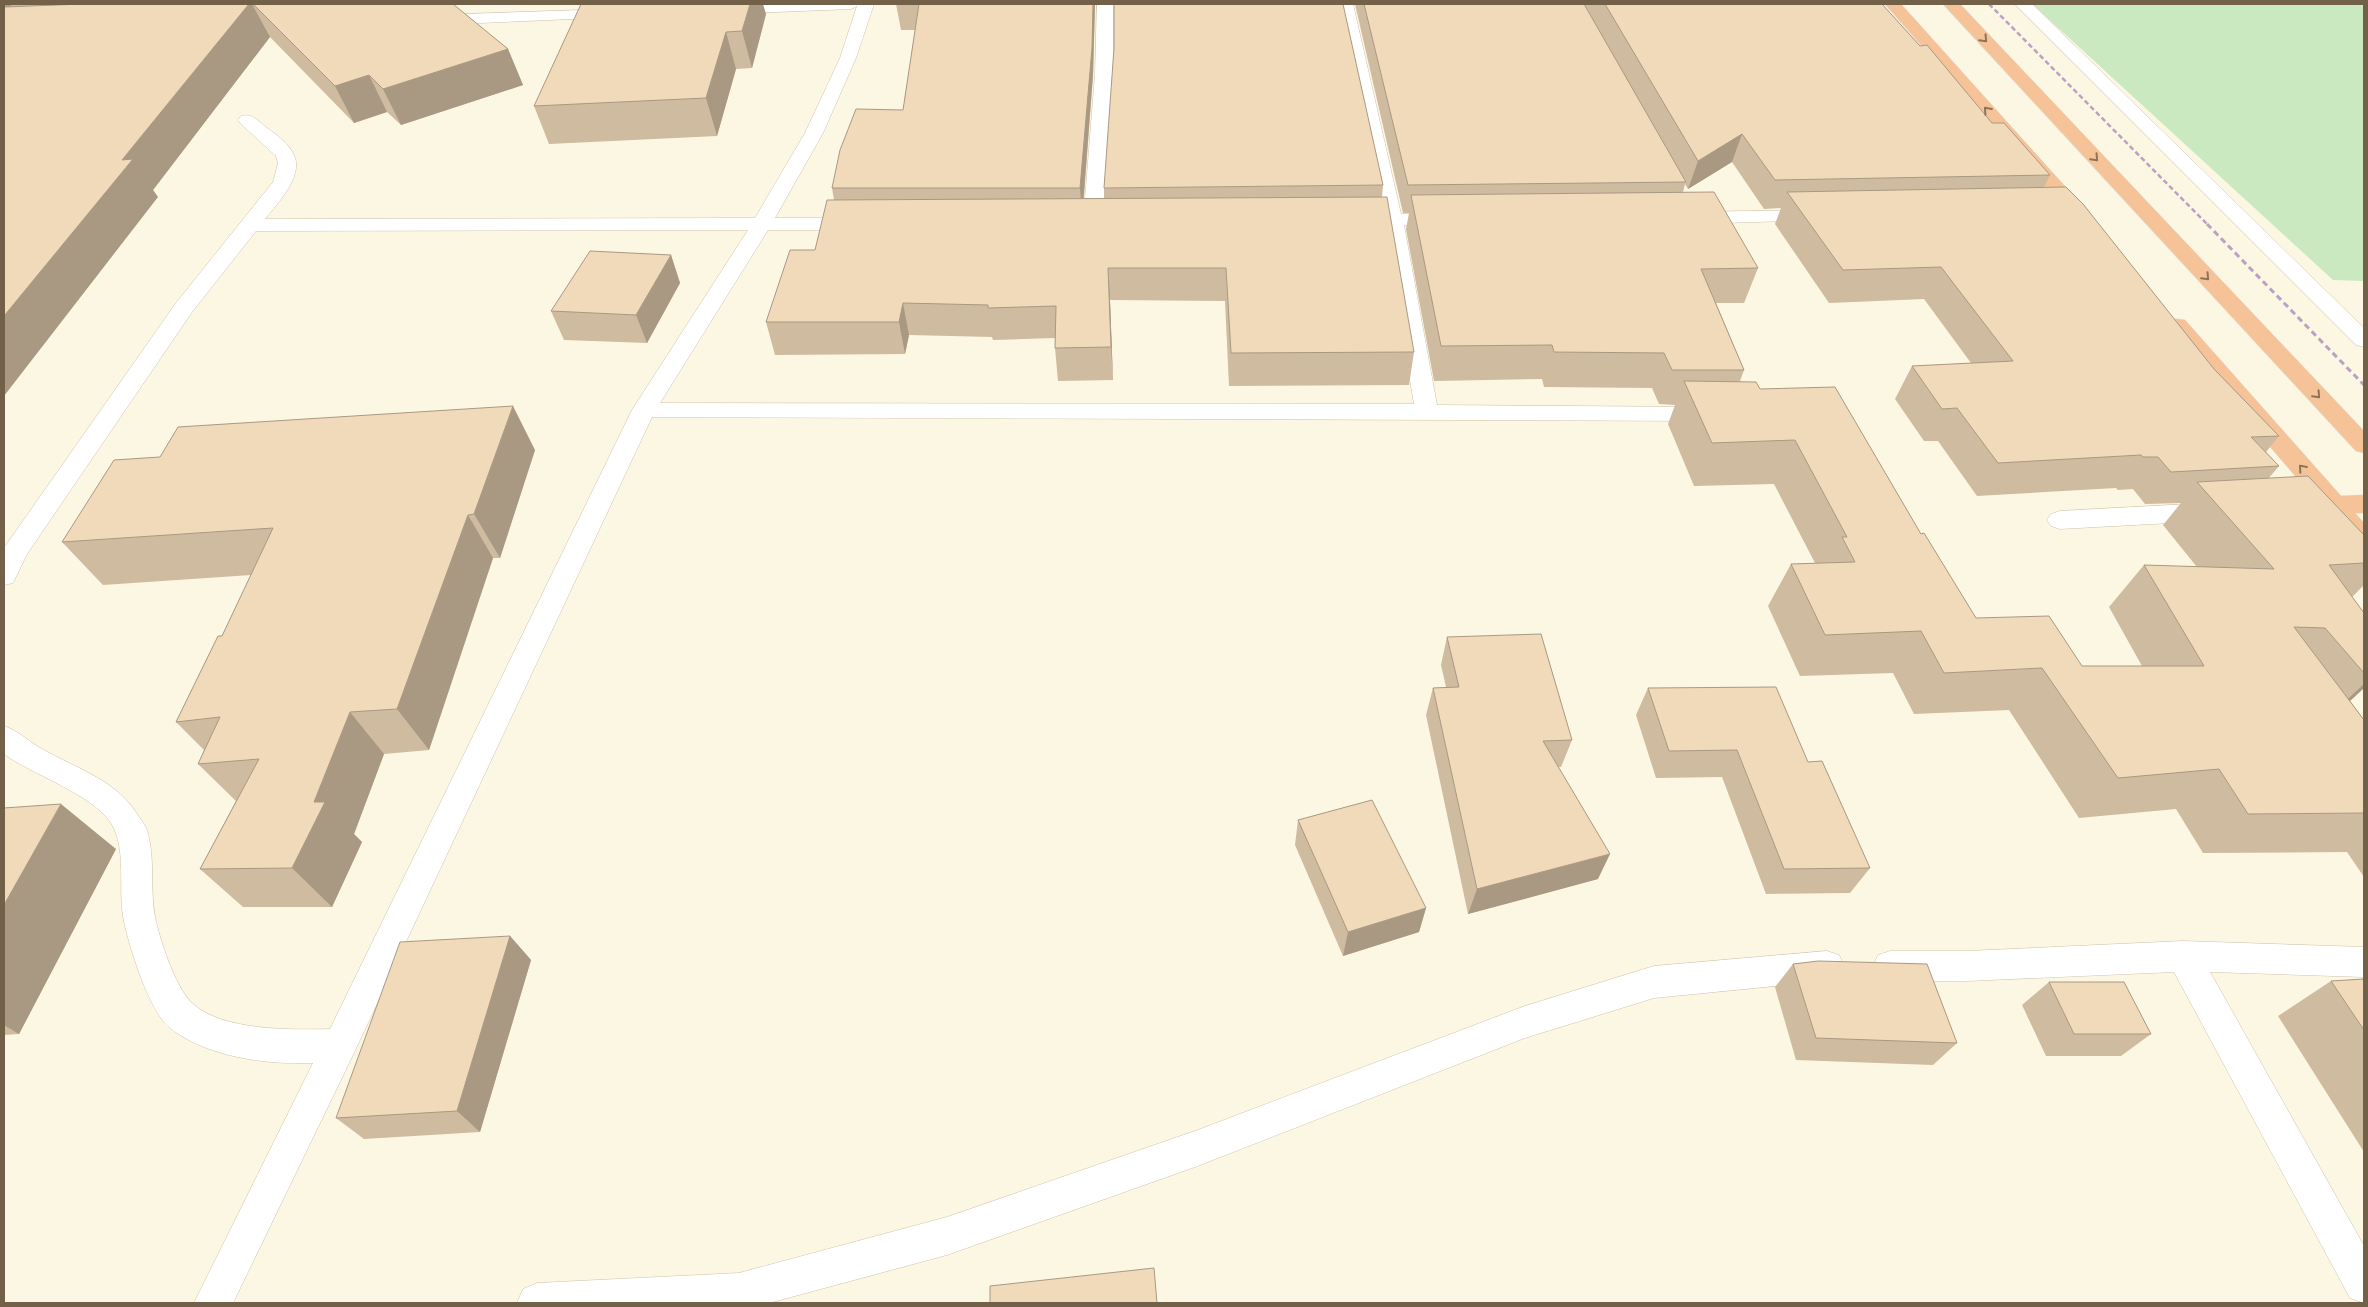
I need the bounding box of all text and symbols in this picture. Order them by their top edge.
one-way arrow [1978,34,1987,43]
one-way arrow [1984,106,1993,115]
one-way arrow [2089,152,2098,161]
one-way arrow [2200,271,2209,280]
one-way arrow [2311,390,2320,399]
one-way arrow [2299,465,2308,474]

